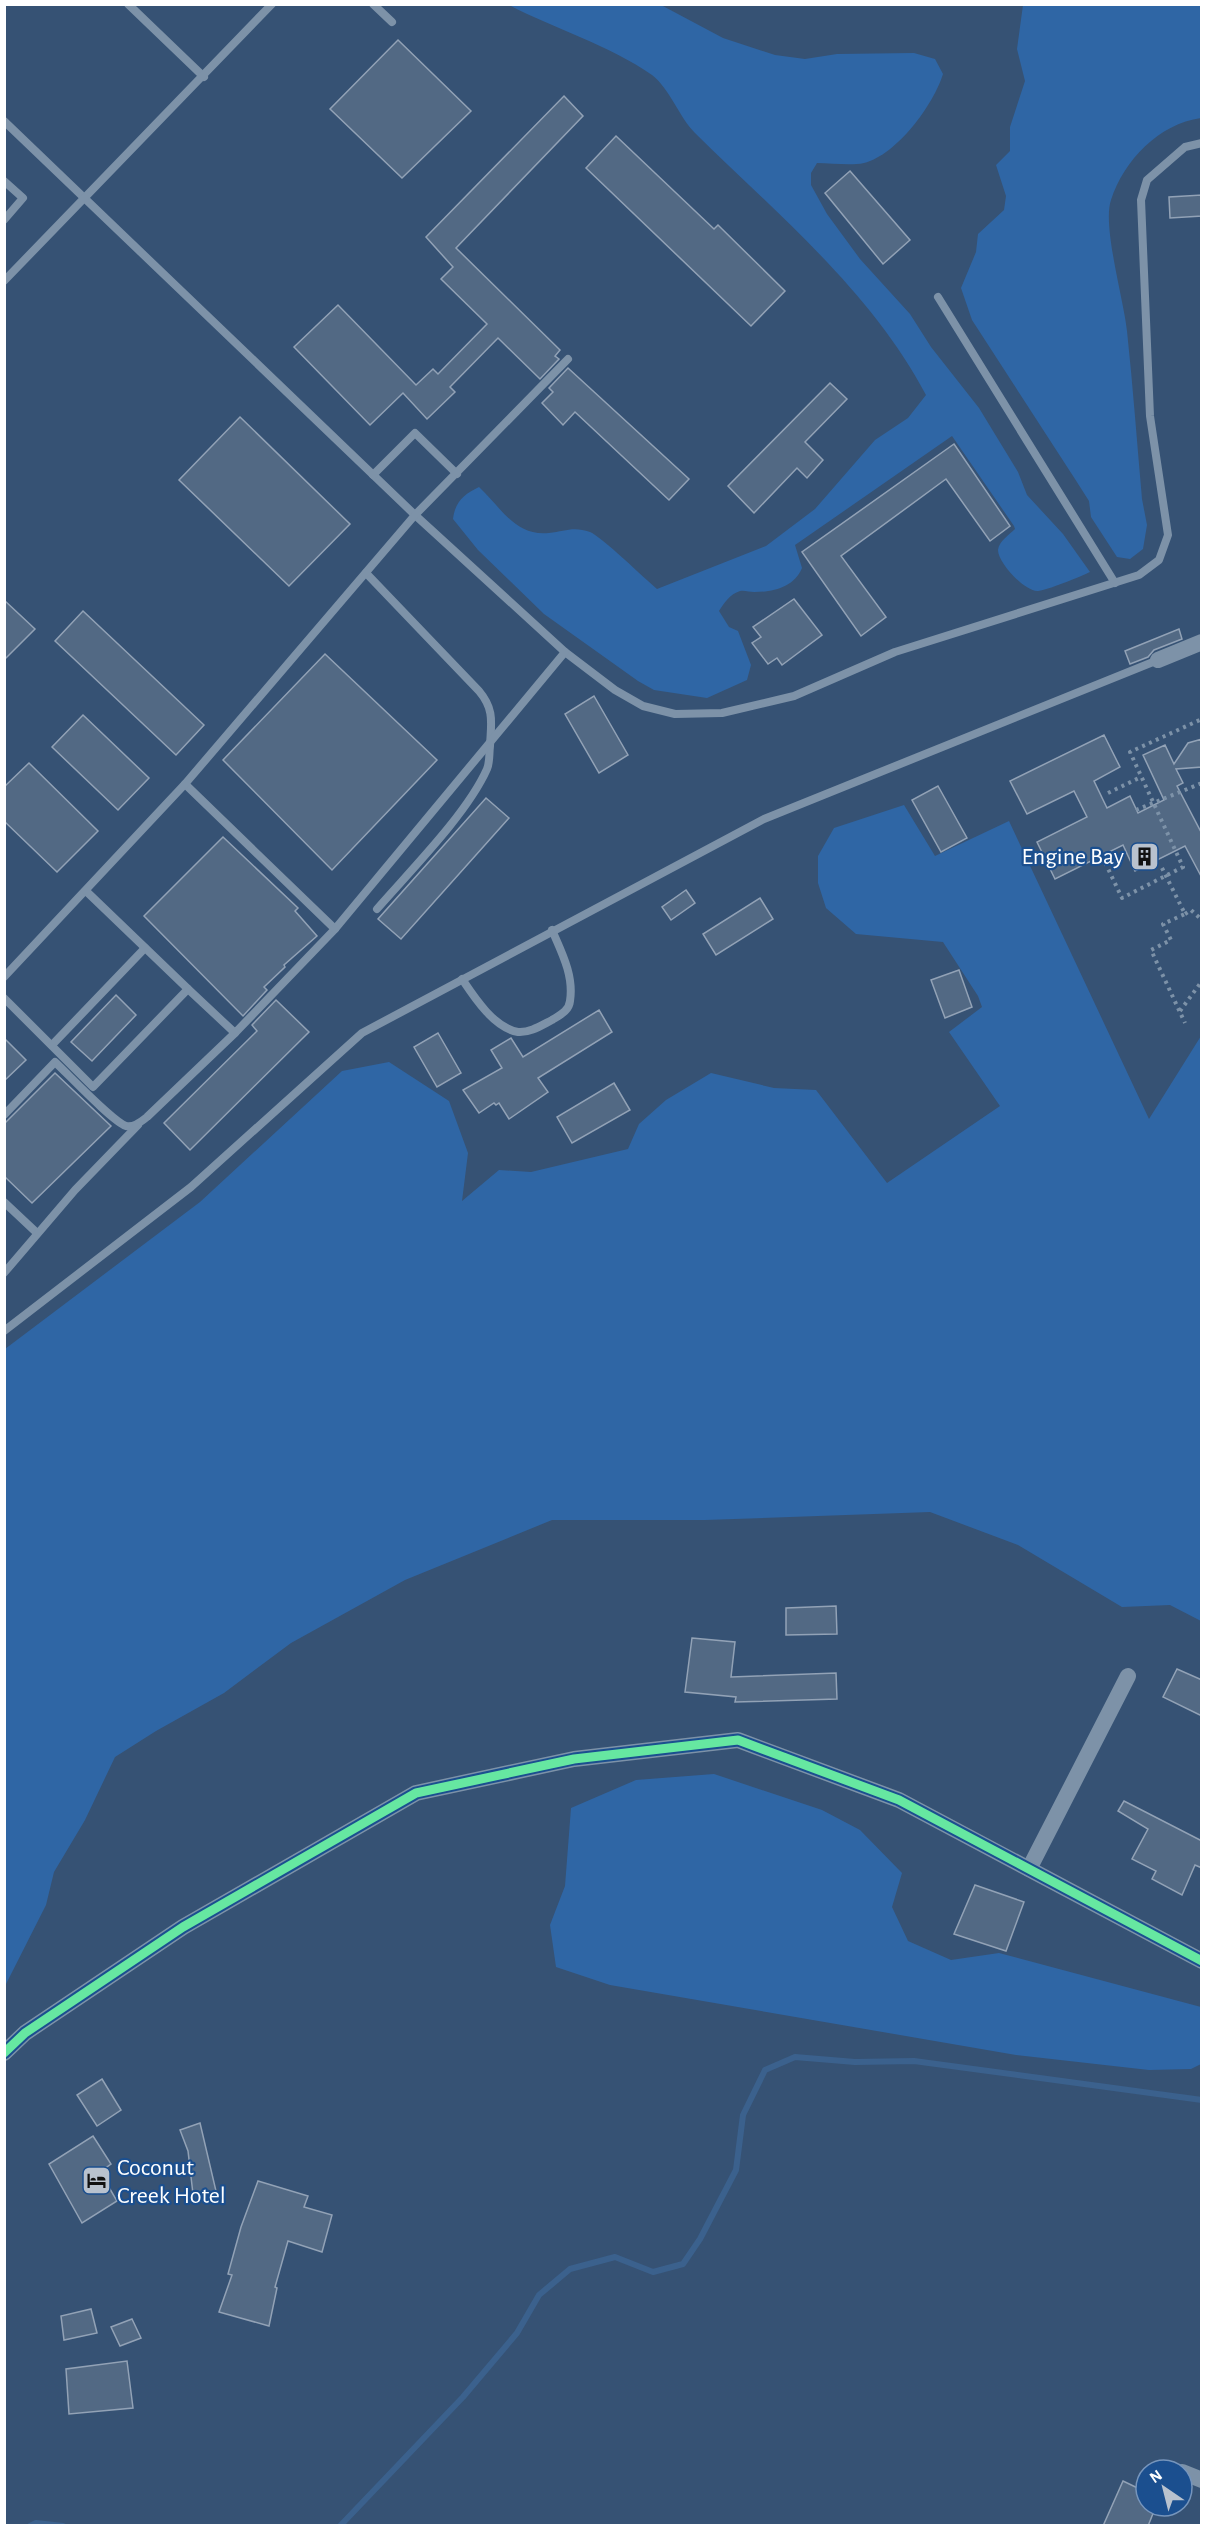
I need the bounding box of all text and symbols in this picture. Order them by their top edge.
building icon: Engine Bay [1129,840,1161,872]
place label: Engine Bay [1021,845,1124,869]
place label: Coconut Creek Hotel [117,2156,226,2208]
hotel icon: Coconut Creek Hotel [80,2165,112,2197]
north arrow [1134,2458,1194,2518]
text: N [1147,2467,1165,2486]

